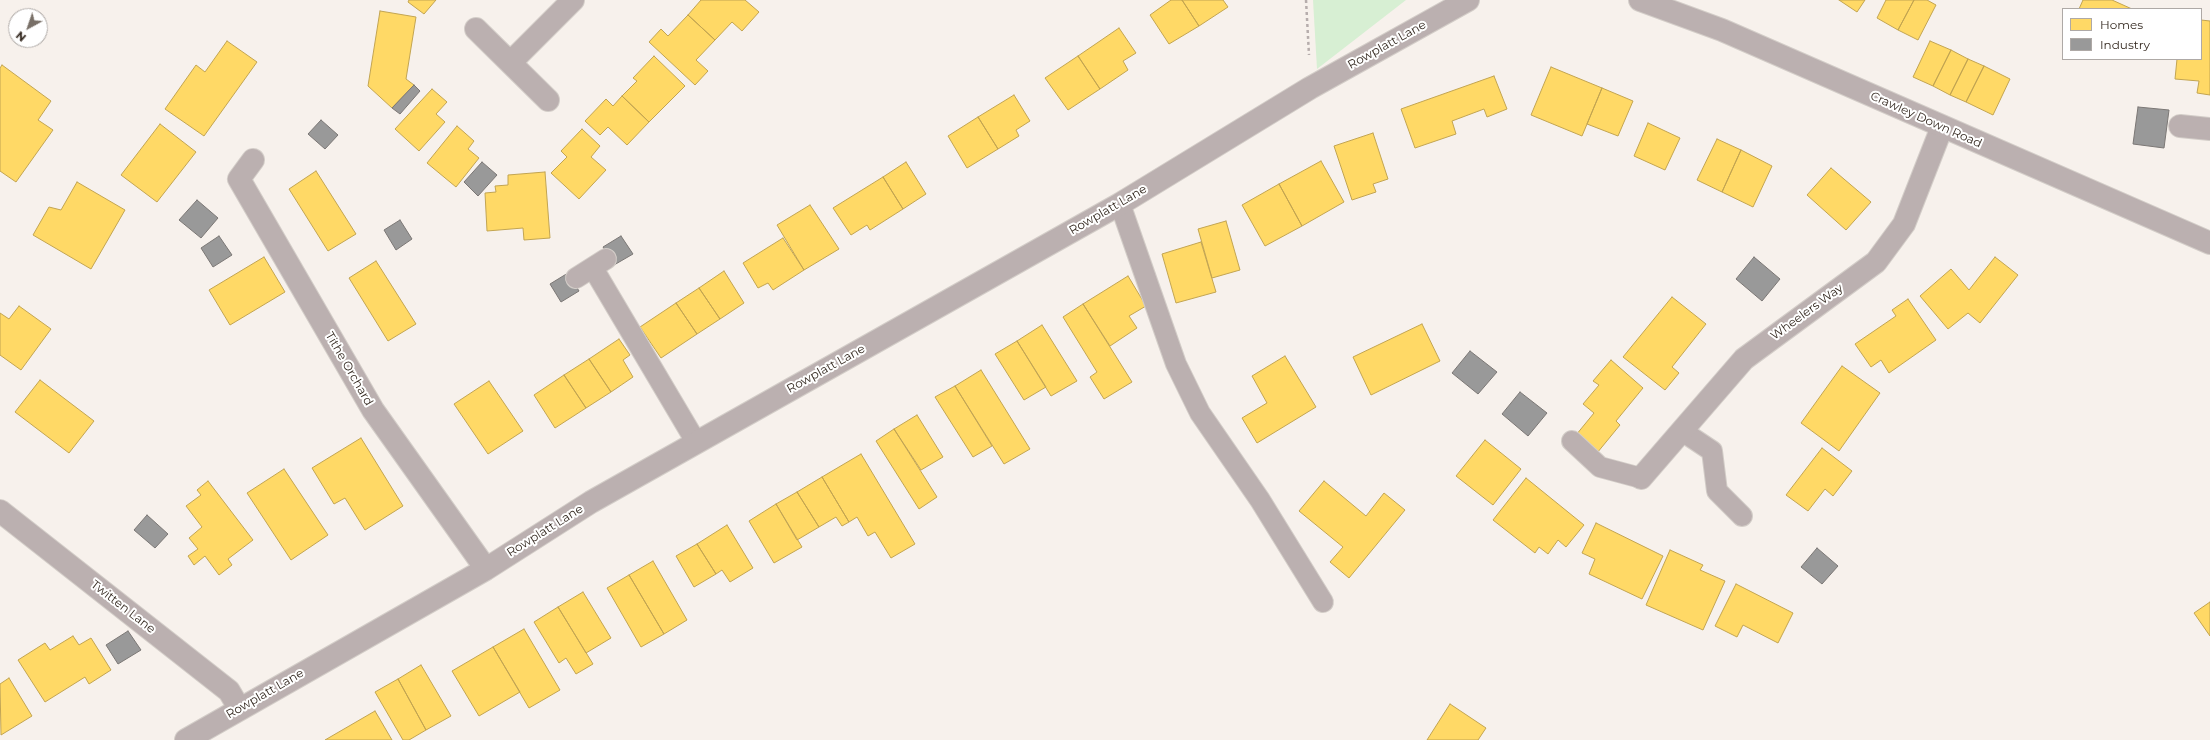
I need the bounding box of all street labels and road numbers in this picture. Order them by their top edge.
street label: Rowplatt Lane [1345,18,1429,72]
street label: Crawley Down Road [1868,89,1984,151]
street label: Rowplatt Lane [1067,182,1149,238]
street label: Wheelers Way [1768,281,1846,343]
street label: Tithe Orchard [322,330,376,408]
street label: Rowplatt Lane [784,342,868,396]
street label: Rowplatt Lane [504,502,586,560]
street label: Twitten Lane [88,577,158,637]
street label: Rowplatt Lane [224,666,306,722]

